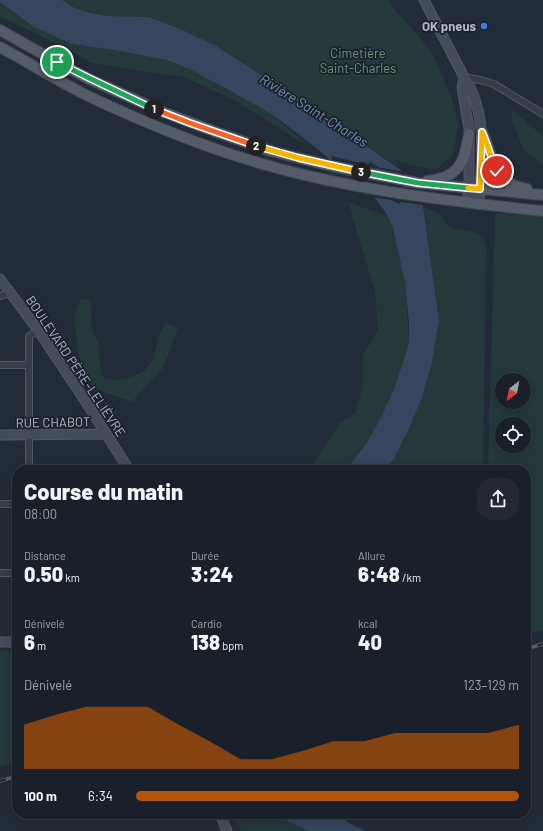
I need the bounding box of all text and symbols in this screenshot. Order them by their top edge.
place label: OK pneus [422,18,476,34]
marker: OK pneus [479,21,489,31]
pin [40,45,74,79]
park label: Cimetière Saint-Charles [320,45,396,76]
icon: arrive [46,51,68,73]
water label: Rivière Saint-Charles [257,70,372,150]
pin: 1 [144,99,164,119]
text: 1 [152,102,156,115]
pin: 2 [246,136,266,156]
text: 2 [253,139,259,152]
pin [480,154,514,188]
icon: check [486,160,508,182]
pin: 3 [351,162,371,182]
text: 3 [358,165,364,178]
street label: BOULEVARD PÈRE-LELIÈVRE [23,292,129,440]
north arrow [495,373,531,409]
map controls [495,373,531,453]
street label: RUE CHABOT [16,413,90,431]
button: locate [495,417,531,453]
text: Course du matin [24,478,183,504]
button: share [477,478,519,520]
text: 08:00 [24,506,57,522]
text: Distance [24,549,66,562]
text: Durée [191,549,219,562]
text: Allure [358,549,385,562]
text: 0.50 [24,562,63,586]
text: 3:24 [191,562,233,586]
text: 6:48 [358,562,400,586]
text: km [63,571,80,584]
text: /km [400,571,421,584]
text: Dénivelé [24,617,65,630]
text: Cardio [191,617,222,630]
text: kcal [358,617,377,630]
text: 6 [24,630,35,654]
text: 138 [191,630,220,654]
text: 40 [358,630,382,654]
text: m [35,639,46,652]
text: bpm [220,639,243,652]
text: Dénivelé [24,677,72,693]
text: 123–129 m [463,677,519,693]
text: 100 m [24,788,57,804]
text: 6:34 [88,788,113,804]

